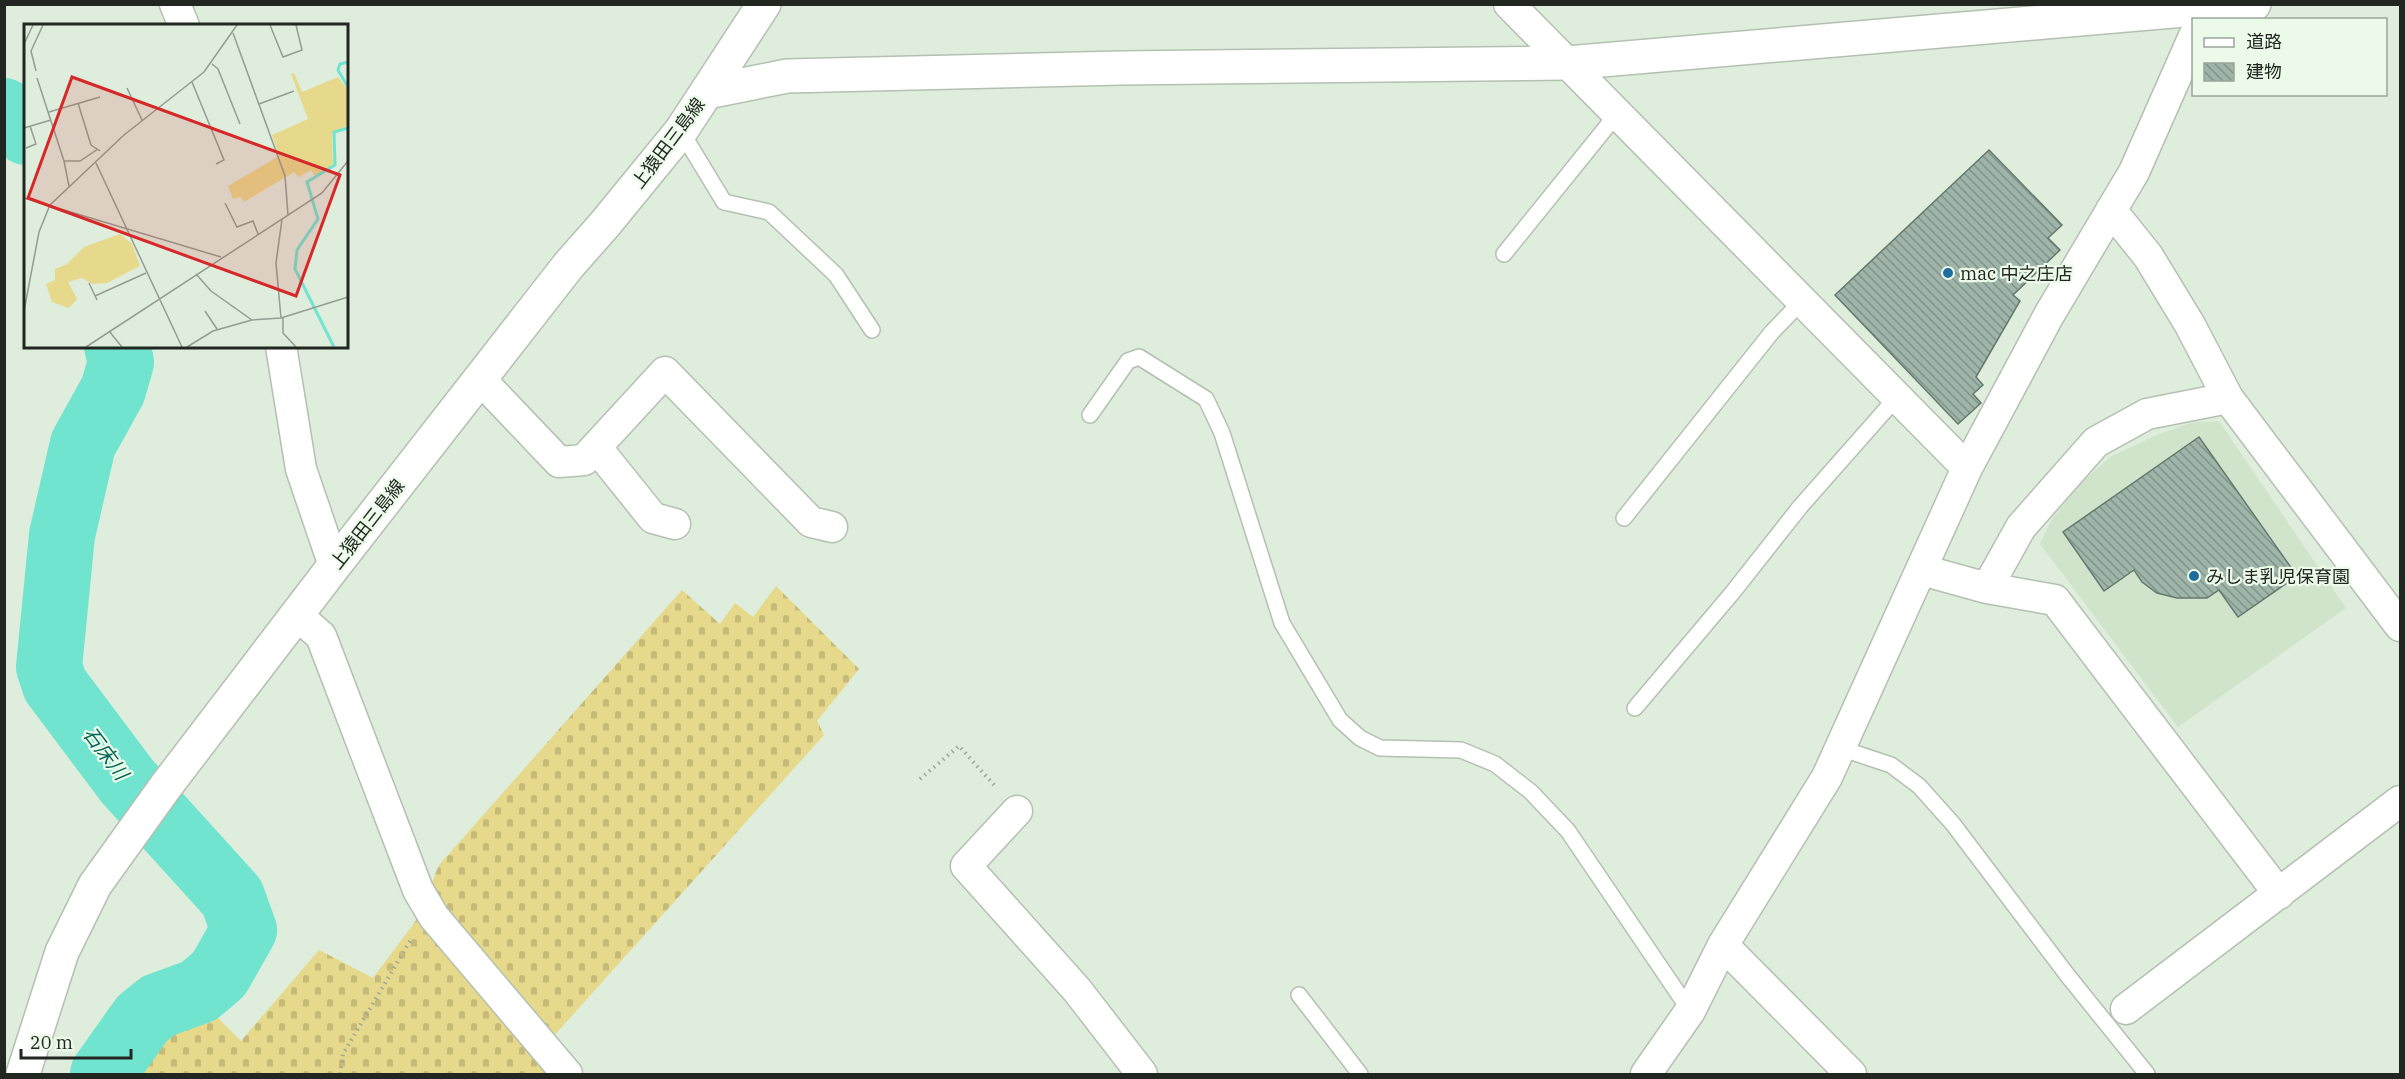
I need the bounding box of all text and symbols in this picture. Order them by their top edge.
legend [2192,18,2387,96]
inset map [24,24,348,348]
text: 道路 [2246,30,2282,53]
text: 建物 [2246,60,2282,83]
street label: 上猿田三島線 [626,93,710,193]
place label: mac 中之庄店 [1960,262,2072,285]
marker: mac 中之庄店 [1941,266,1955,280]
street label: 上猿田三島線 [325,474,409,574]
place label: みしま乳児保育園 [2206,565,2350,588]
marker: みしま乳児保育園 [2187,569,2201,583]
water label: 石床川 [77,721,136,787]
scale bar [21,1022,130,1060]
text: 20 m [30,1031,73,1054]

